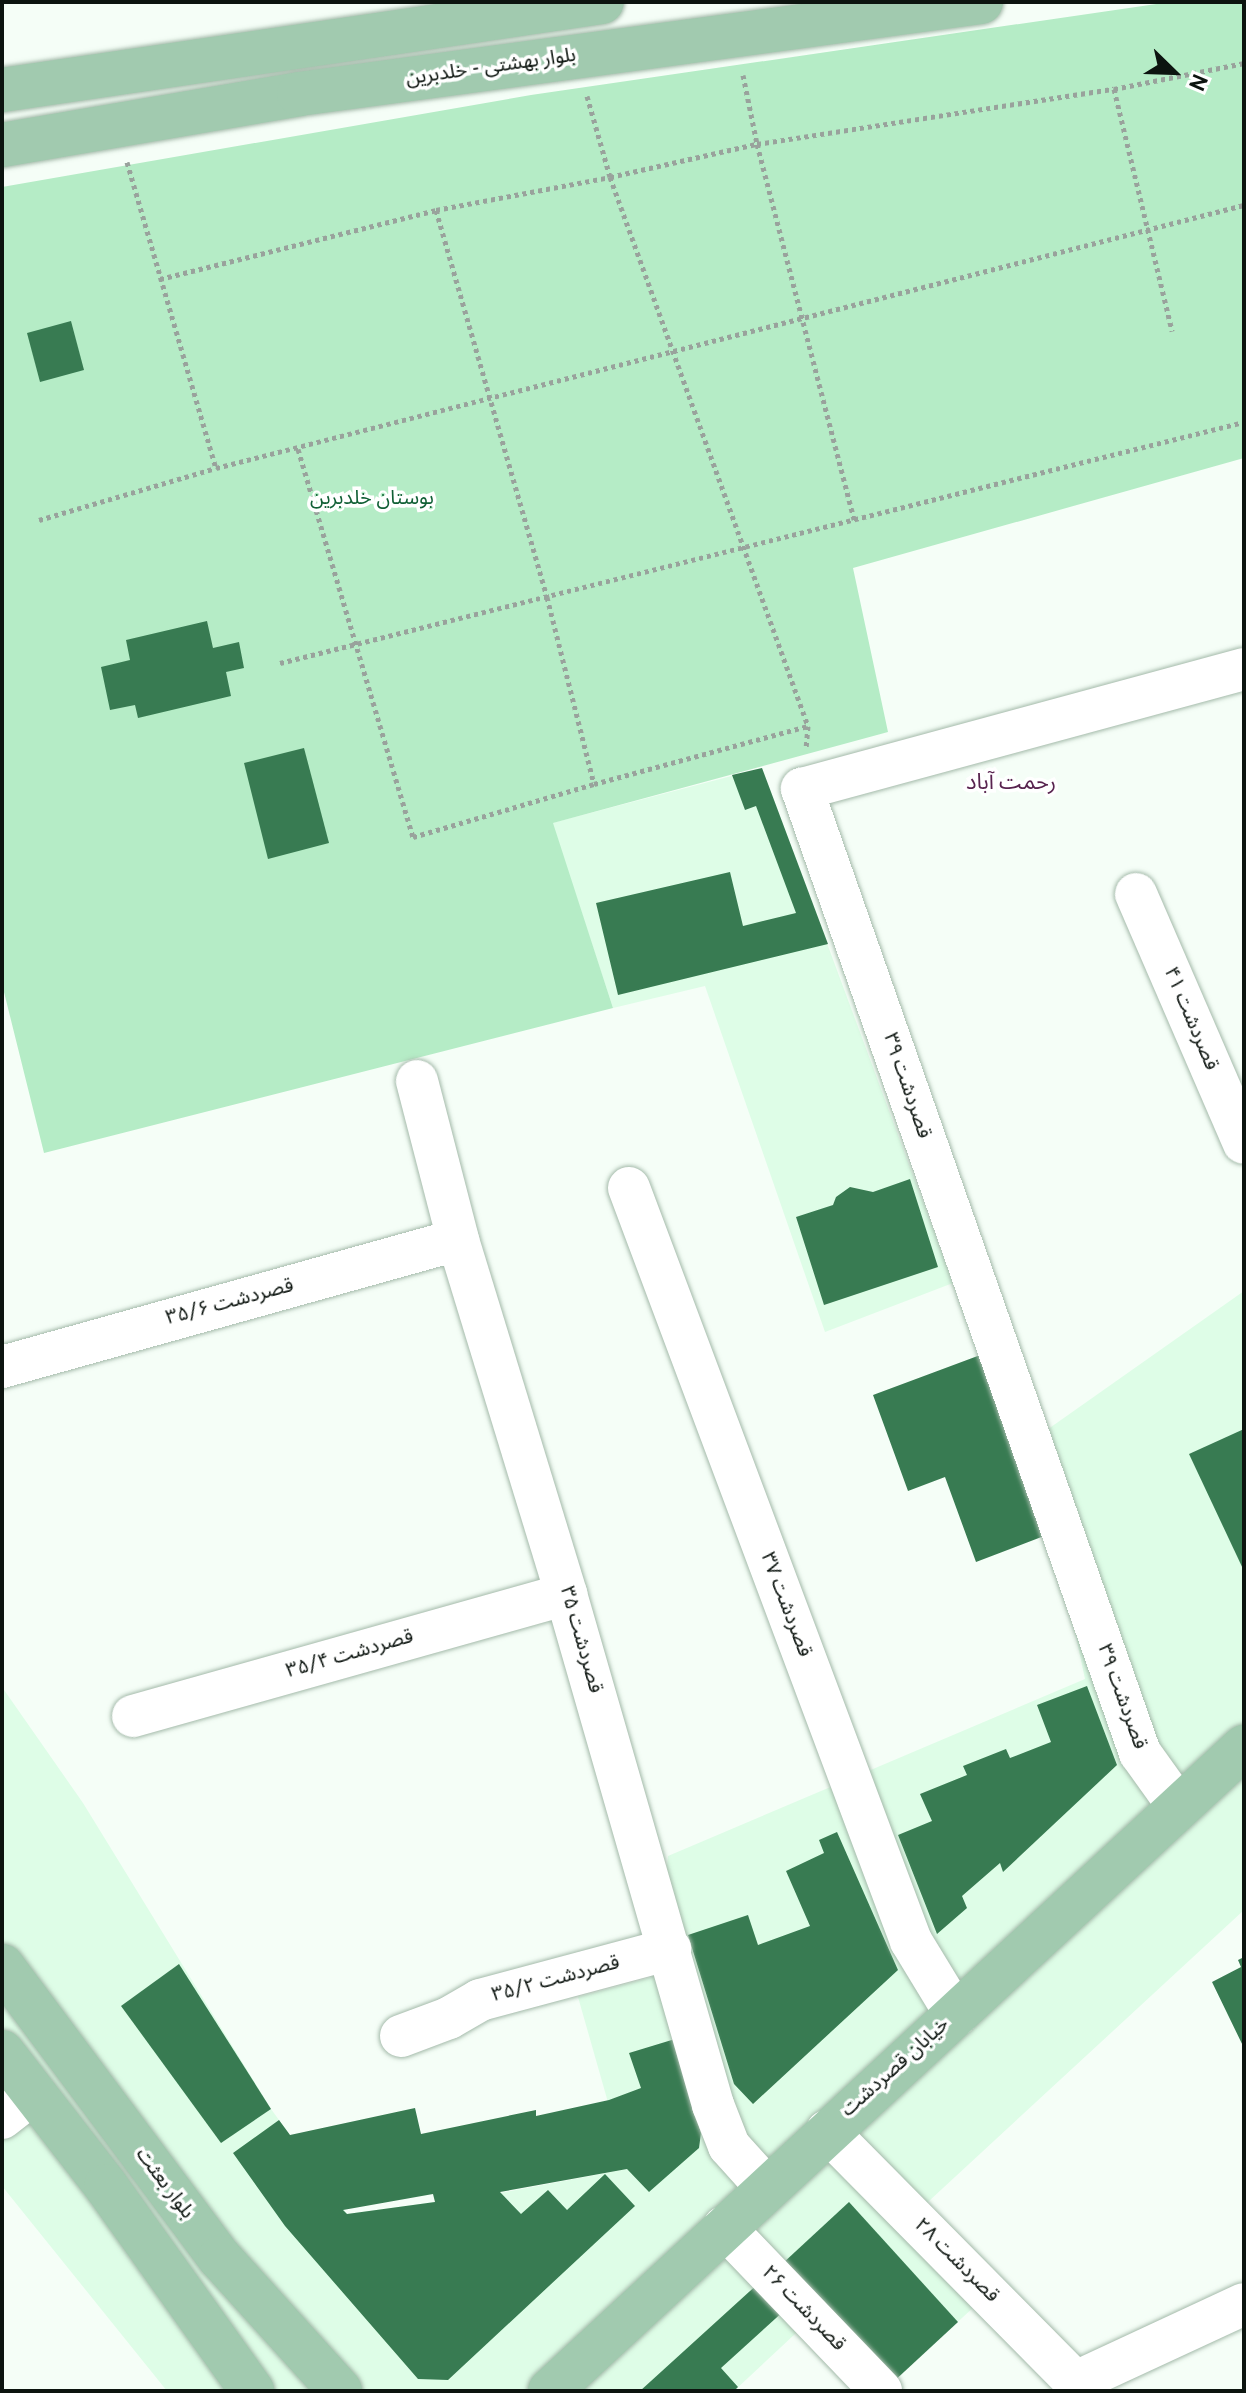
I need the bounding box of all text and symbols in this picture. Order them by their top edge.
north arrow [1134,32,1214,112]
street label: بلوار بهشتی - خلدبرین [404,44,578,92]
text: N [1181,69,1212,94]
park label: بوستان خلدبرین [310,487,434,511]
district label: رحمت آباد [966,771,1056,797]
street label: قصردشت ۴۱ [1157,964,1223,1074]
street label: قصردشت ۳۹ [877,1030,935,1142]
street label: قصردشت ۳۵/۶ [164,1274,296,1332]
street label: قصردشت ۳۷ [754,1549,816,1661]
street label: قصردشت ۳۵ [553,1584,607,1696]
street label: قصردشت ۳۵/۴ [284,1625,416,1685]
street label: قصردشت ۳۹ [1091,1641,1151,1753]
street label: قصردشت ۳۵/۲ [490,1951,622,2009]
street label: خیابان قصردشت [837,2013,955,2123]
street label: بلوار بعثت [130,2144,198,2224]
street label: قصردشت ۲۸ [909,2214,1003,2308]
street label: قصردشت ۲۶ [756,2261,850,2357]

